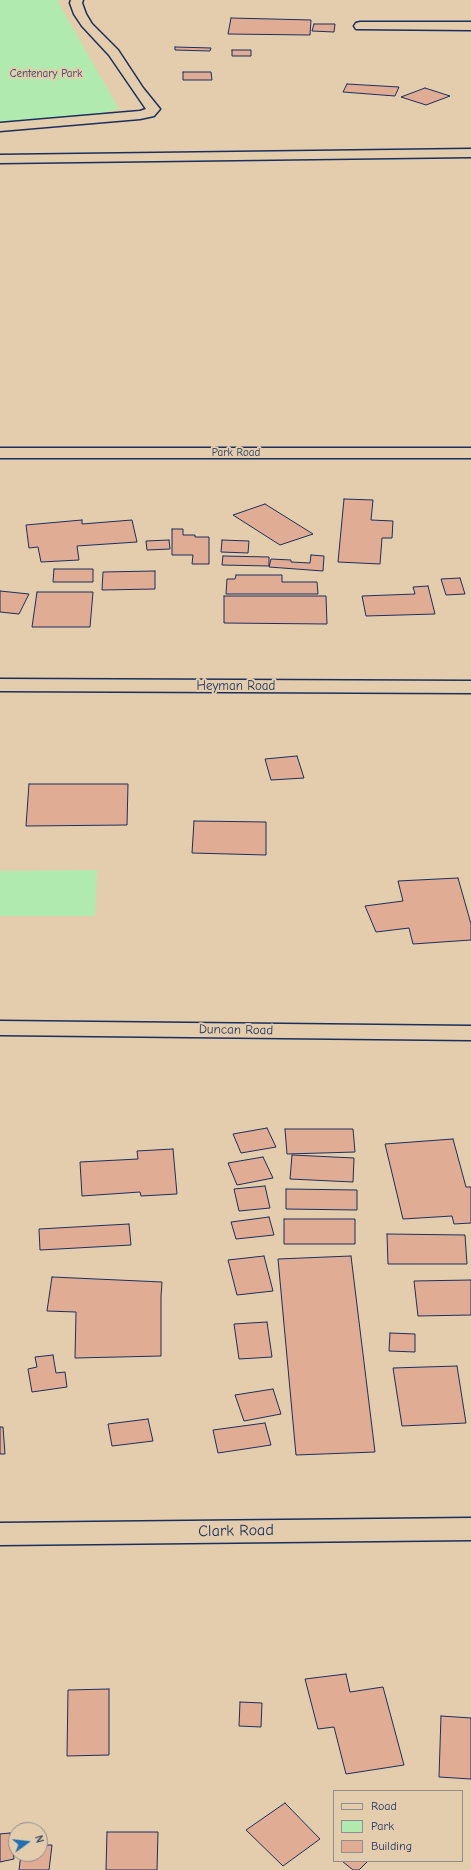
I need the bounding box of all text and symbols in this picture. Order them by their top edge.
park label: Centenary Park [10,67,82,81]
street label: Park Road [212,446,260,460]
street label: Heyman Road [197,678,275,694]
street label: Duncan Road [199,1022,273,1038]
street label: Clark Road [198,1521,274,1541]
legend [333,1790,463,1862]
text: Road [371,1799,397,1813]
text: Park [371,1819,394,1833]
north arrow [8,1822,48,1862]
text: N [32,1834,46,1844]
text: Building [371,1839,412,1853]

